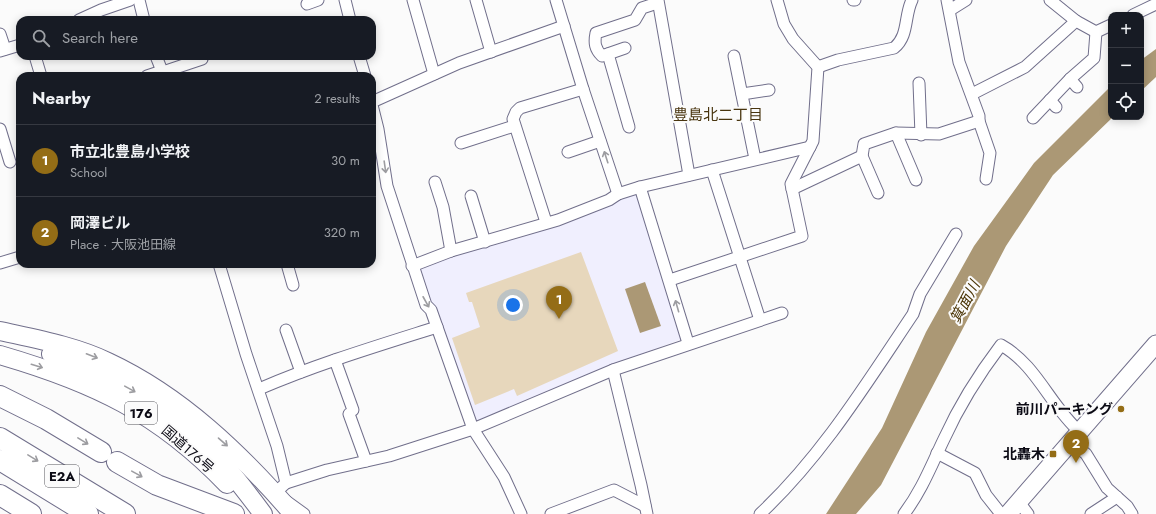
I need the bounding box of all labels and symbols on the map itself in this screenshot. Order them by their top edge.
district label: 豊島北二丁目 [673,104,763,126]
one-way arrow [602,151,609,164]
one-way arrow [381,160,389,173]
water label: 箕面川 [945,275,986,327]
pin: 1 [546,286,572,319]
your location [503,295,523,315]
one-way arrow [423,296,430,308]
one-way arrow [673,299,681,312]
one-way arrow [85,352,97,360]
one-way arrow [31,363,44,370]
one-way arrow [124,385,136,393]
place label: 前川パーキング [1015,399,1113,419]
road number: 176 [125,402,157,424]
marker: 前川パーキング [1116,404,1126,414]
street label: 国道176号 [157,421,219,477]
pin: 2 [1063,430,1089,463]
one-way arrow [217,437,227,446]
one-way arrow [77,438,89,446]
place label: 北轟木 [1003,444,1045,464]
marker: 北轟木 [1048,449,1058,459]
one-way arrow [27,454,38,462]
road number: E2A [45,465,79,487]
one-way arrow [131,470,143,478]

